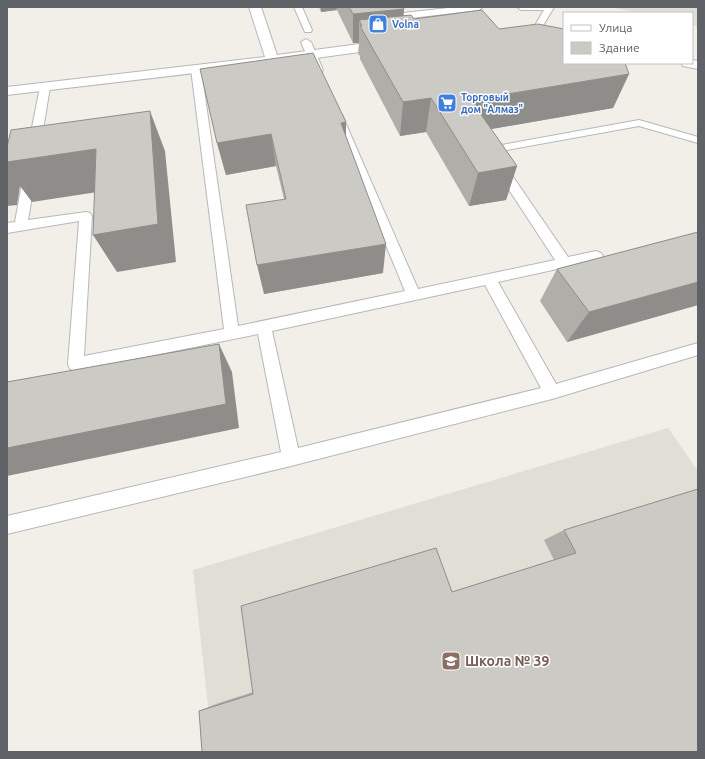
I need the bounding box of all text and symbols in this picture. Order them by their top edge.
legend [563,12,693,64]
shop icon: Volna [367,13,389,35]
place label: Volna [392,19,419,30]
text: Улица [599,21,632,34]
text: Здание [599,41,640,54]
supermarket icon: Торговый дом "Алмаз" [436,92,458,114]
place label: Торговый дом "Алмаз" [461,92,523,115]
school or university icon: Школа № 39 [440,650,462,672]
place label: Школа № 39 [465,653,549,669]

